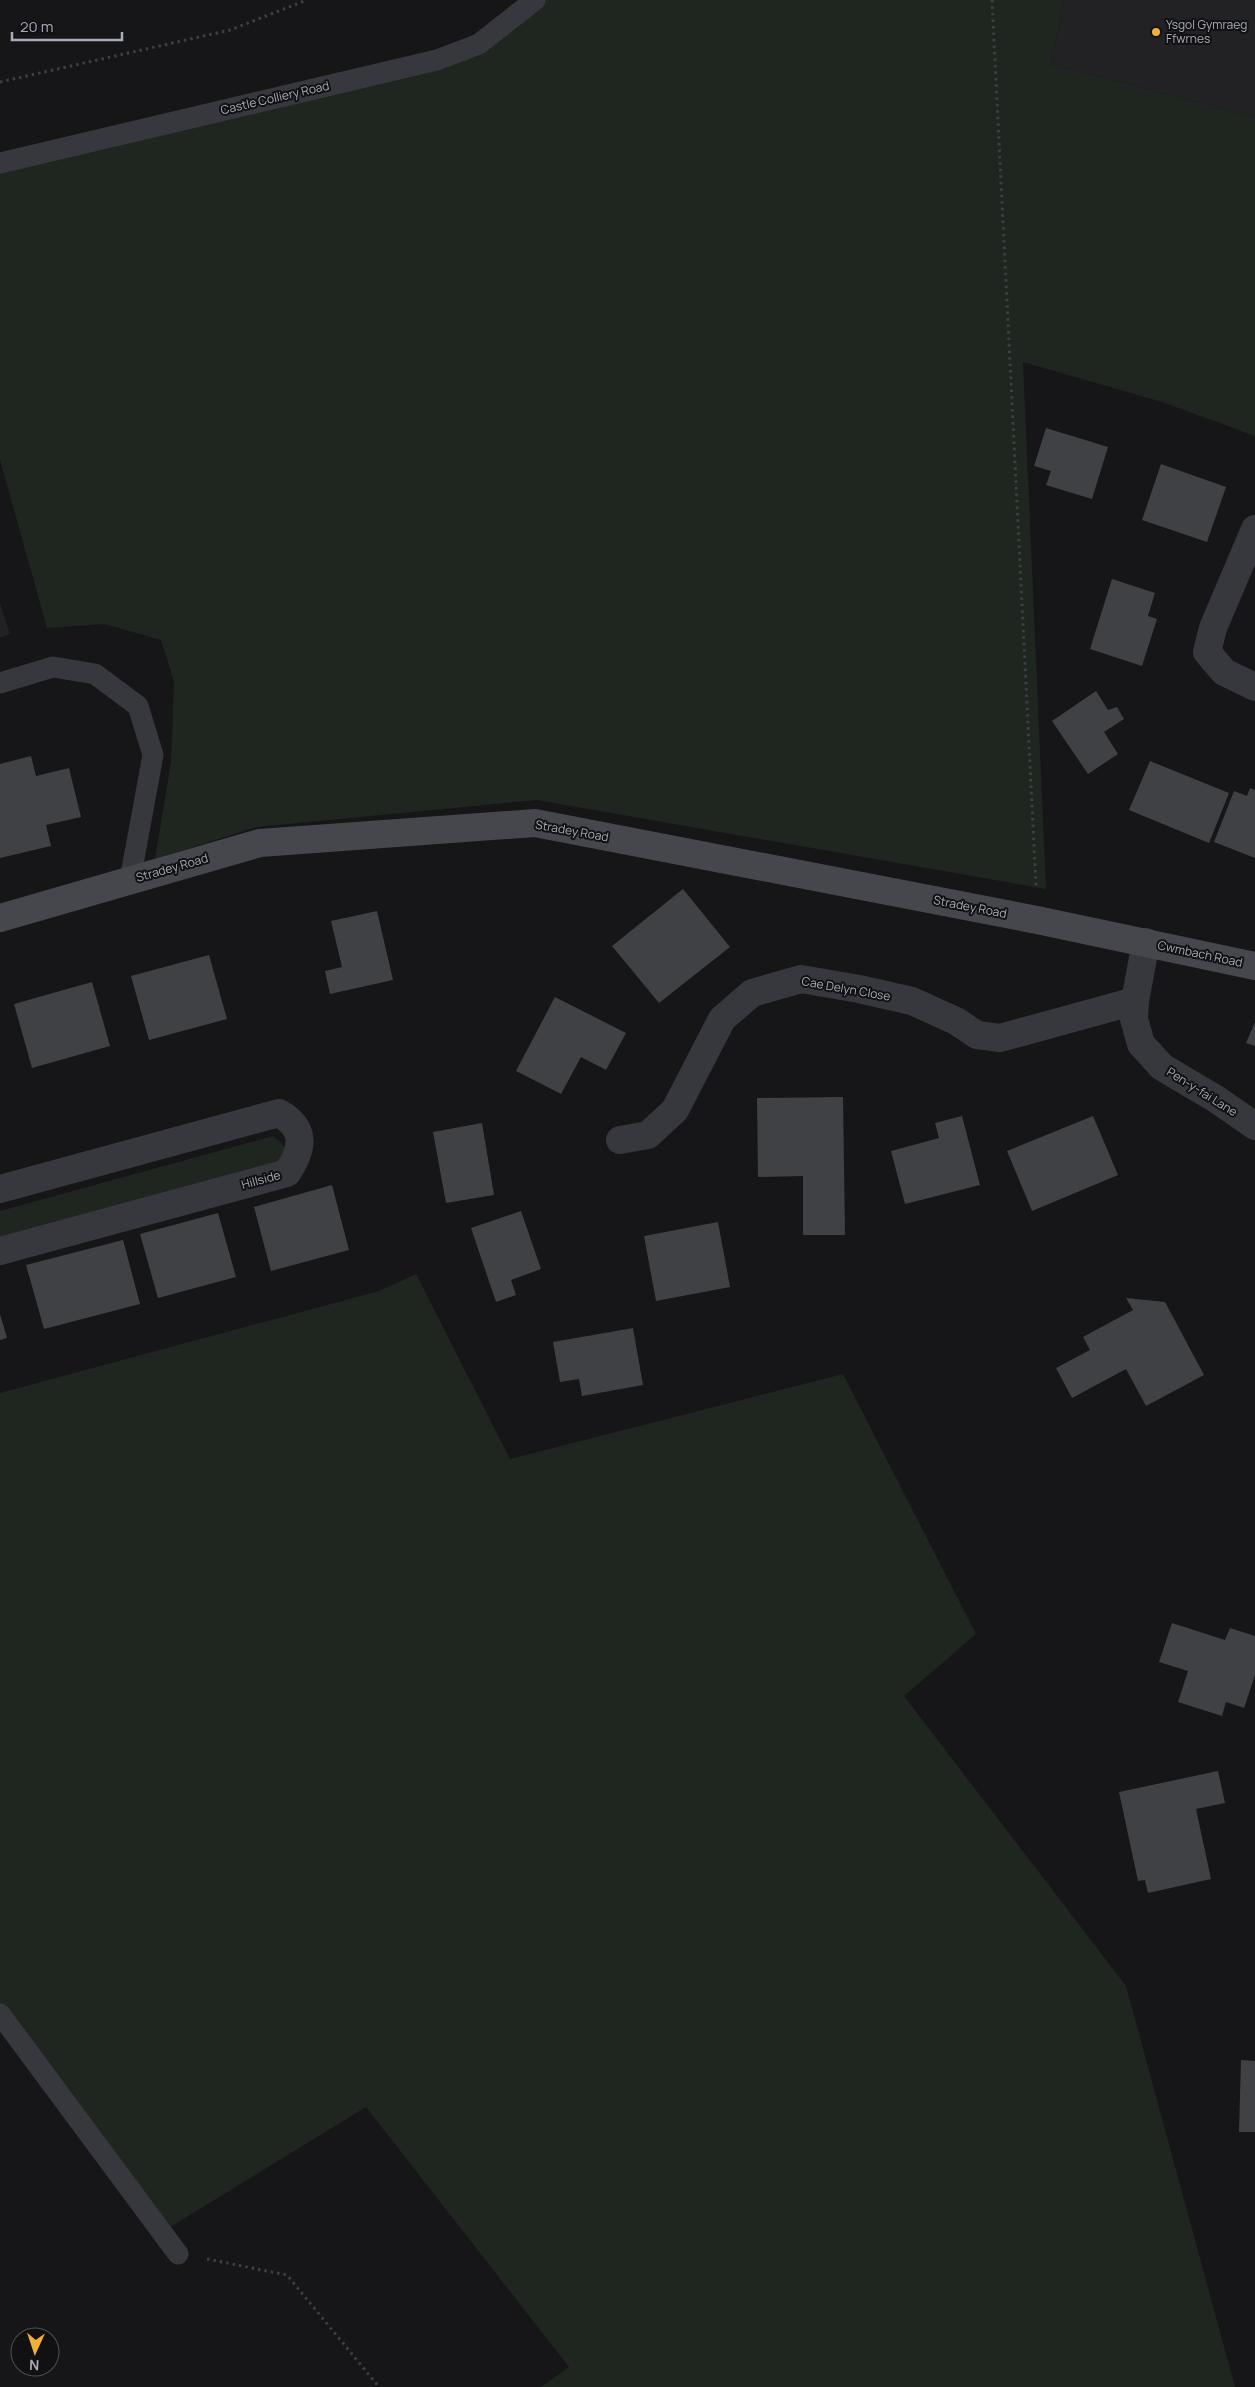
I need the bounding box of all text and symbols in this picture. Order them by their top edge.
scale bar [12,10,122,42]
text: 20 m [20,16,53,37]
place label: Ysgol Gymraeg Ffwrnes [1166,16,1247,47]
marker: Ysgol Gymraeg Ffwrnes [1150,26,1162,38]
street label: Castle Colliery Road [219,77,331,118]
street label: Stradey Road [534,816,610,845]
street label: Stradey Road [134,849,210,886]
street label: Stradey Road [932,891,1008,922]
street label: Cwmbach Road [1156,936,1244,971]
street label: Cae Delyn Close [800,972,892,1005]
street label: Pen-y-fai Lane [1164,1063,1241,1120]
street label: Hillside [239,1166,282,1193]
north arrow [10,2327,60,2377]
text: N [29,2356,40,2375]

